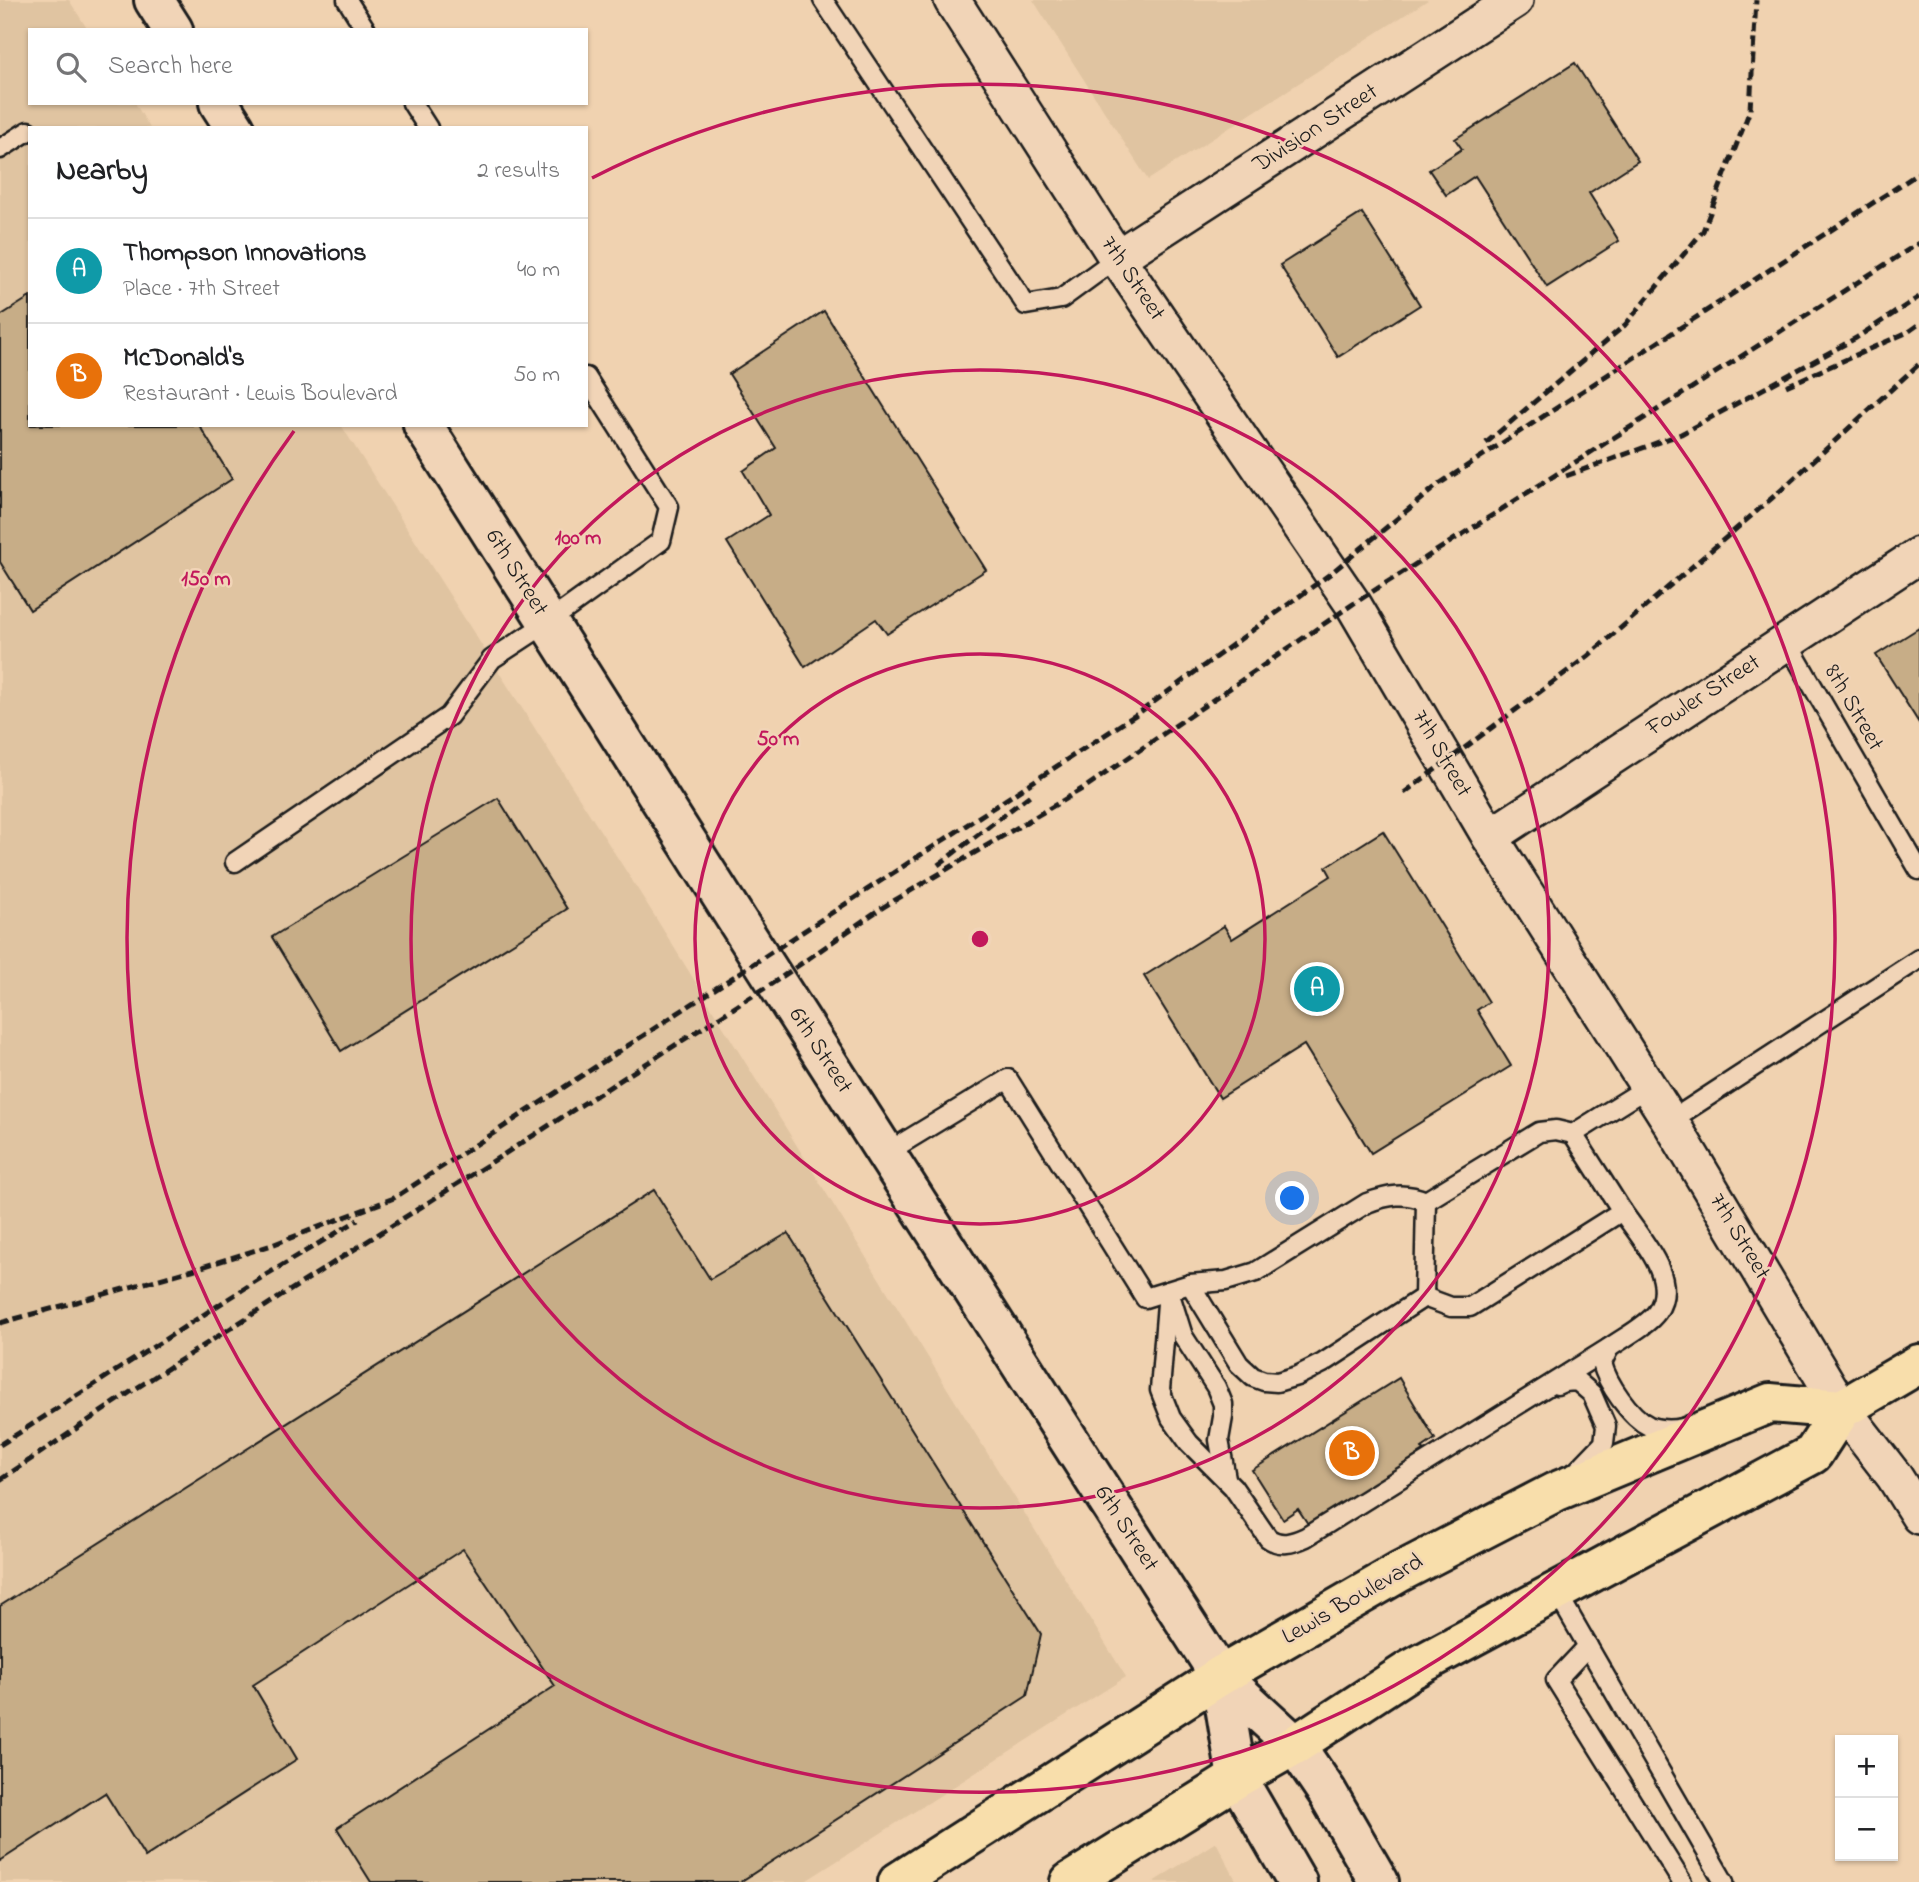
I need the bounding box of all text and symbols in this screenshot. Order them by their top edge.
search box [28,28,588,105]
icon: search [52,48,90,86]
text: Search here [108,48,233,86]
street label: Division Street [1246,75,1385,183]
text: Nearby [56,150,148,194]
text: 2 results [477,155,560,188]
street label: 7th Street [1091,229,1173,329]
text: Thompson Innovations [123,235,367,273]
text: A [72,254,86,287]
text: 40 m [517,254,560,287]
text: Place · 7th Street [123,273,280,306]
text: McDonald's [123,340,245,378]
text: B [71,359,87,392]
text: 50 m [513,359,560,392]
text: Restaurant · Lewis Boulevard [123,378,398,411]
street label: 6th Street [476,523,556,623]
text: 100 m [555,524,601,554]
text: 150 m [181,565,231,595]
street label: Fowler Street [1639,646,1768,747]
street label: 8th Street [1814,658,1892,758]
street label: 7th Street [1402,704,1480,804]
text: 50 m [757,725,799,755]
centre of rings [968,927,992,951]
pin: A [1294,963,1340,1015]
street label: 6th Street [779,1001,861,1101]
your location [1275,1181,1309,1215]
street label: 7th Street [1699,1187,1779,1287]
pin: B [1329,1427,1375,1479]
street label: 6th Street [1085,1479,1167,1579]
street label: Lewis Boulevard [1276,1545,1431,1655]
map controls [1835,1735,1898,1861]
button: + [1835,1735,1898,1798]
button: − [1835,1798,1898,1861]

